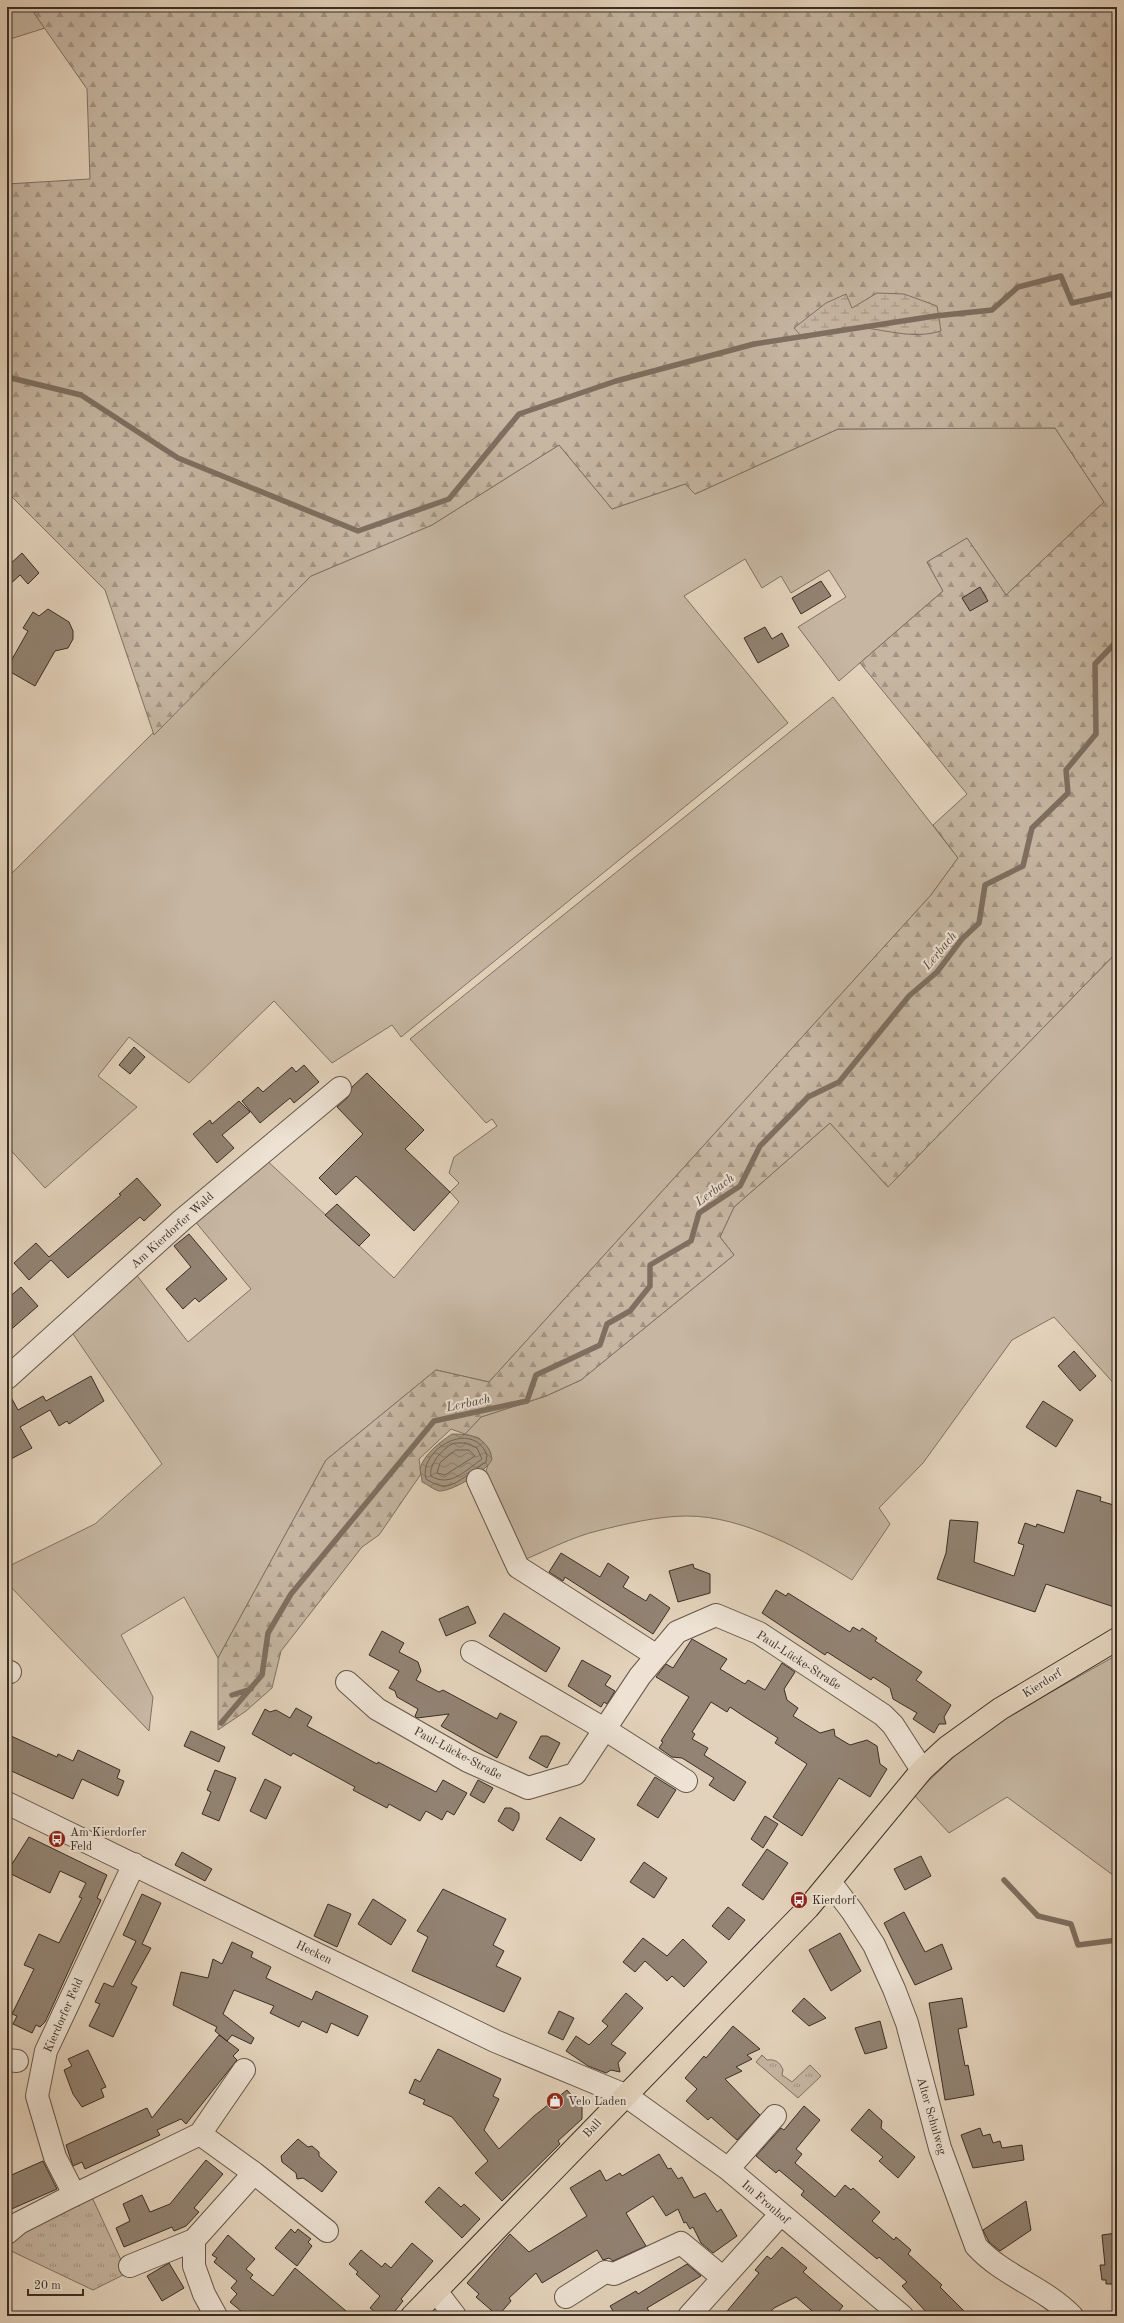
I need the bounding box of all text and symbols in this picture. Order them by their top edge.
water label: Lerbach [920,929,960,973]
water label: Lerbach [692,1171,737,1210]
street label: Am Kierdorfer Wald [129,1190,216,1271]
water label: Lerbach [444,1392,492,1415]
street label: Paul-Lücke-Straße [754,1629,843,1693]
street label: Kierdorf [1021,1667,1065,1701]
street label: Paul-Lücke-Straße [412,1726,504,1782]
place label: Am Kierdorfer Feld [70,1827,146,1853]
bus stop icon: Am Kierdorfer Feld [47,1829,67,1849]
bus stop icon: Kierdorf [789,1890,809,1910]
place label: Kierdorf [812,1895,857,1907]
street label: Hecken [294,1939,334,1967]
street label: Kierdorfer Feld [42,1976,86,2054]
street label: Alter Schulweg [914,2076,948,2157]
shop icon: Velo Laden [545,2091,565,2111]
place label: Velo Laden [568,2096,627,2108]
street label: Ball [581,2117,604,2140]
street label: Im Fronhof [739,2179,793,2227]
scale bar [28,2271,83,2297]
text: 20 m [34,2280,61,2292]

